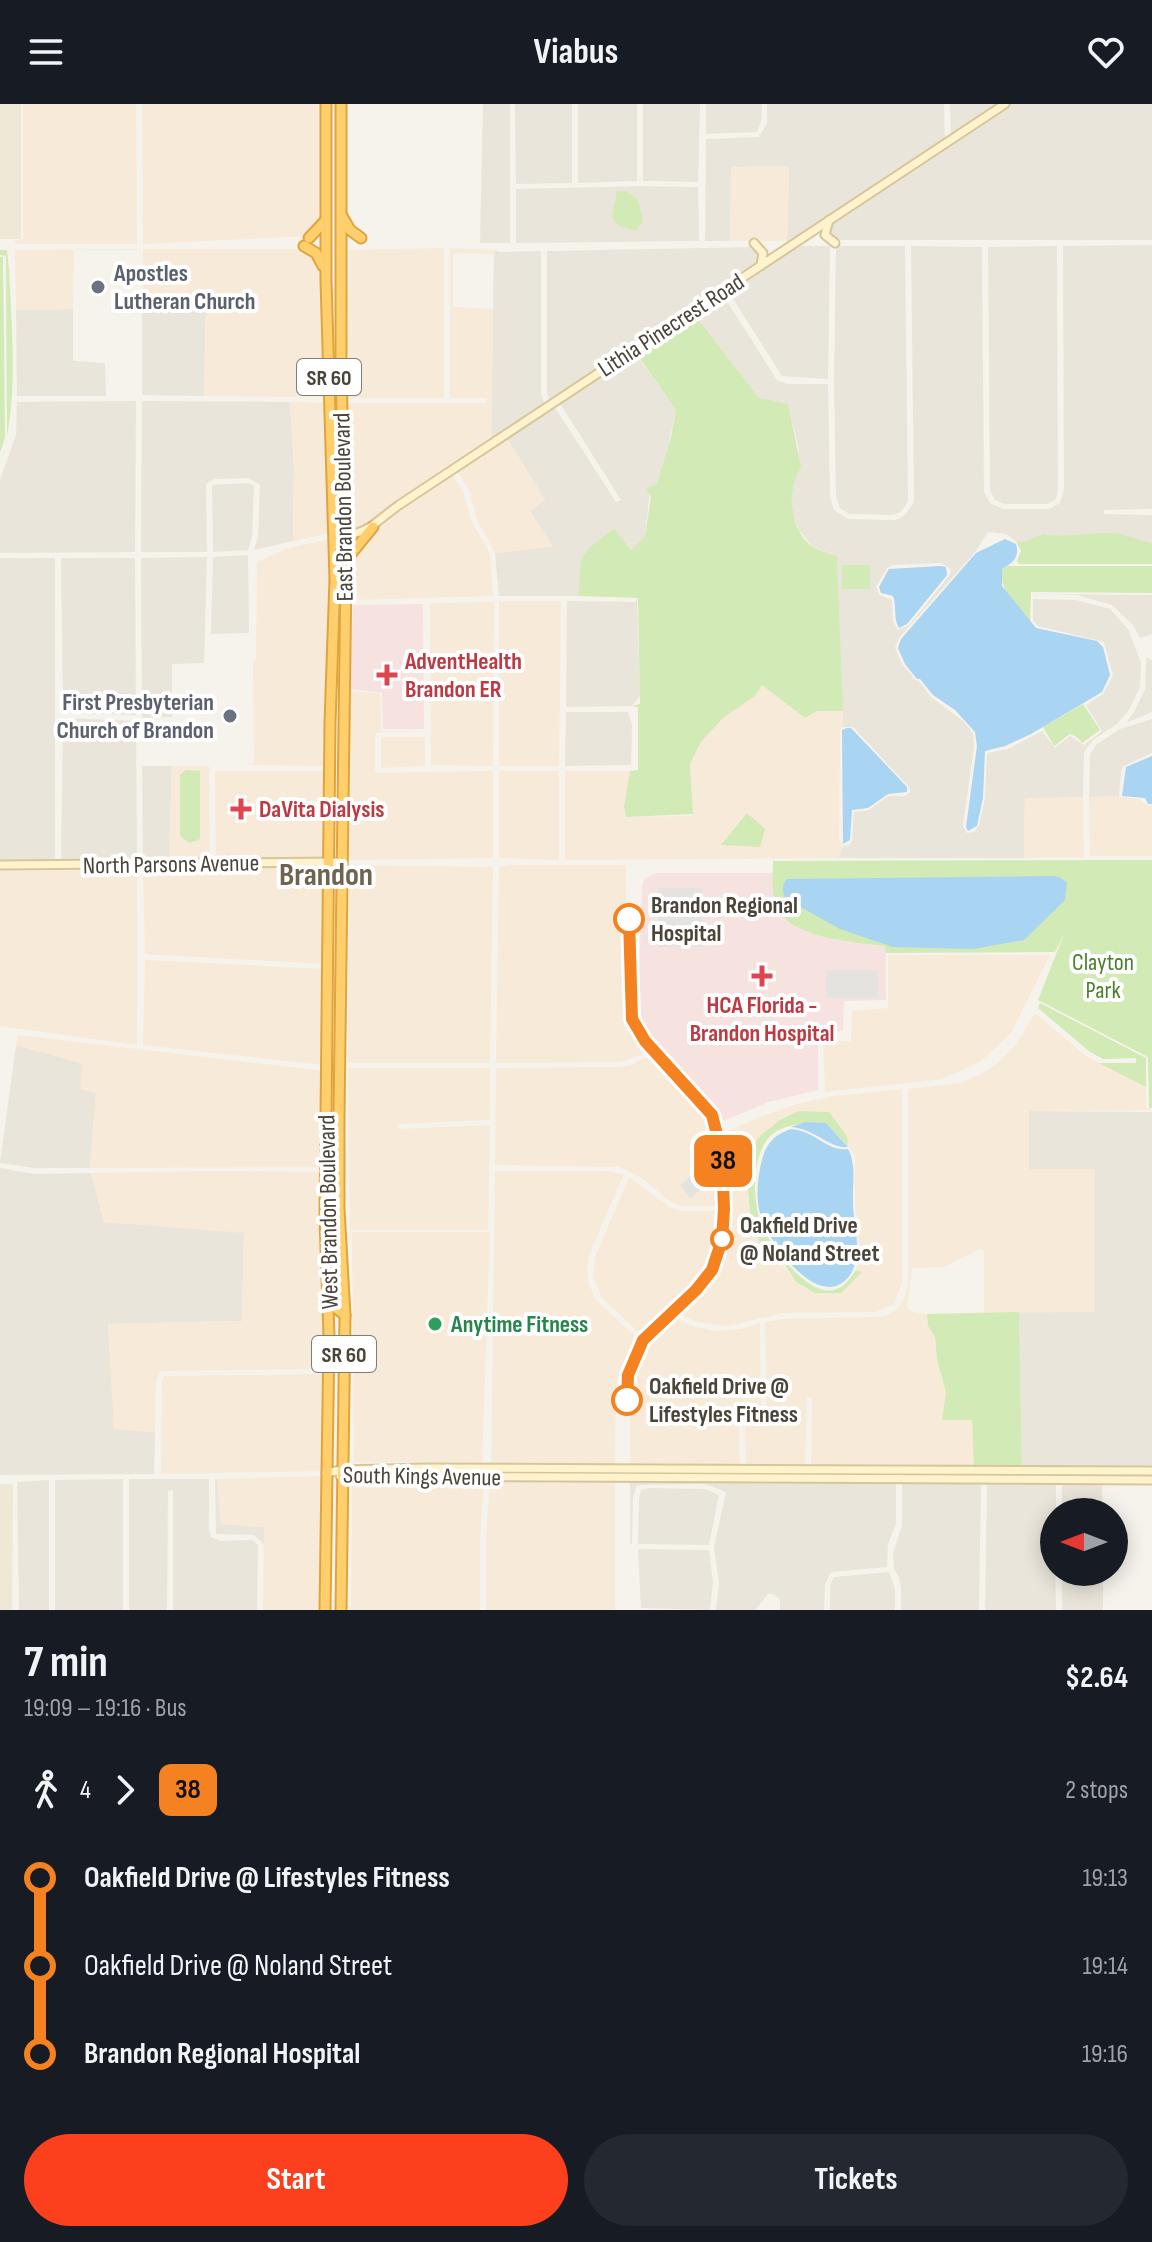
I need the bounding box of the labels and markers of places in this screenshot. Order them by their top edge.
place label: Apostles Lutheran Church [113,259,256,316]
marker: Apostles Lutheran Church [89,278,107,296]
place label: AdventHealth Brandon ER [404,647,522,704]
marker: AdventHealth Brandon ER [376,664,398,686]
place label: First Presbyterian Church of Brandon [57,688,214,745]
marker: First Presbyterian Church of Brandon [221,707,239,725]
place label: DaVita Dialysis [259,795,385,824]
marker: DaVita Dialysis [230,798,252,820]
place label: Brandon Regional Hospital [651,891,798,948]
marker: Brandon Regional Hospital [614,904,644,934]
marker: HCA Florida - Brandon Hospital [751,965,773,987]
place label: HCA Florida - Brandon Hospital [690,991,834,1048]
place label: Oakfield Drive @ Noland Street [740,1211,879,1268]
marker: Oakfield Drive @ Noland Street [711,1228,733,1250]
place label: Anytime Fitness [450,1310,588,1339]
marker: Anytime Fitness [426,1315,444,1333]
place label: Oakfield Drive @ Lifestyles Fitness [649,1372,798,1429]
marker: Oakfield Drive @ Lifestyles Fitness [612,1385,642,1415]

